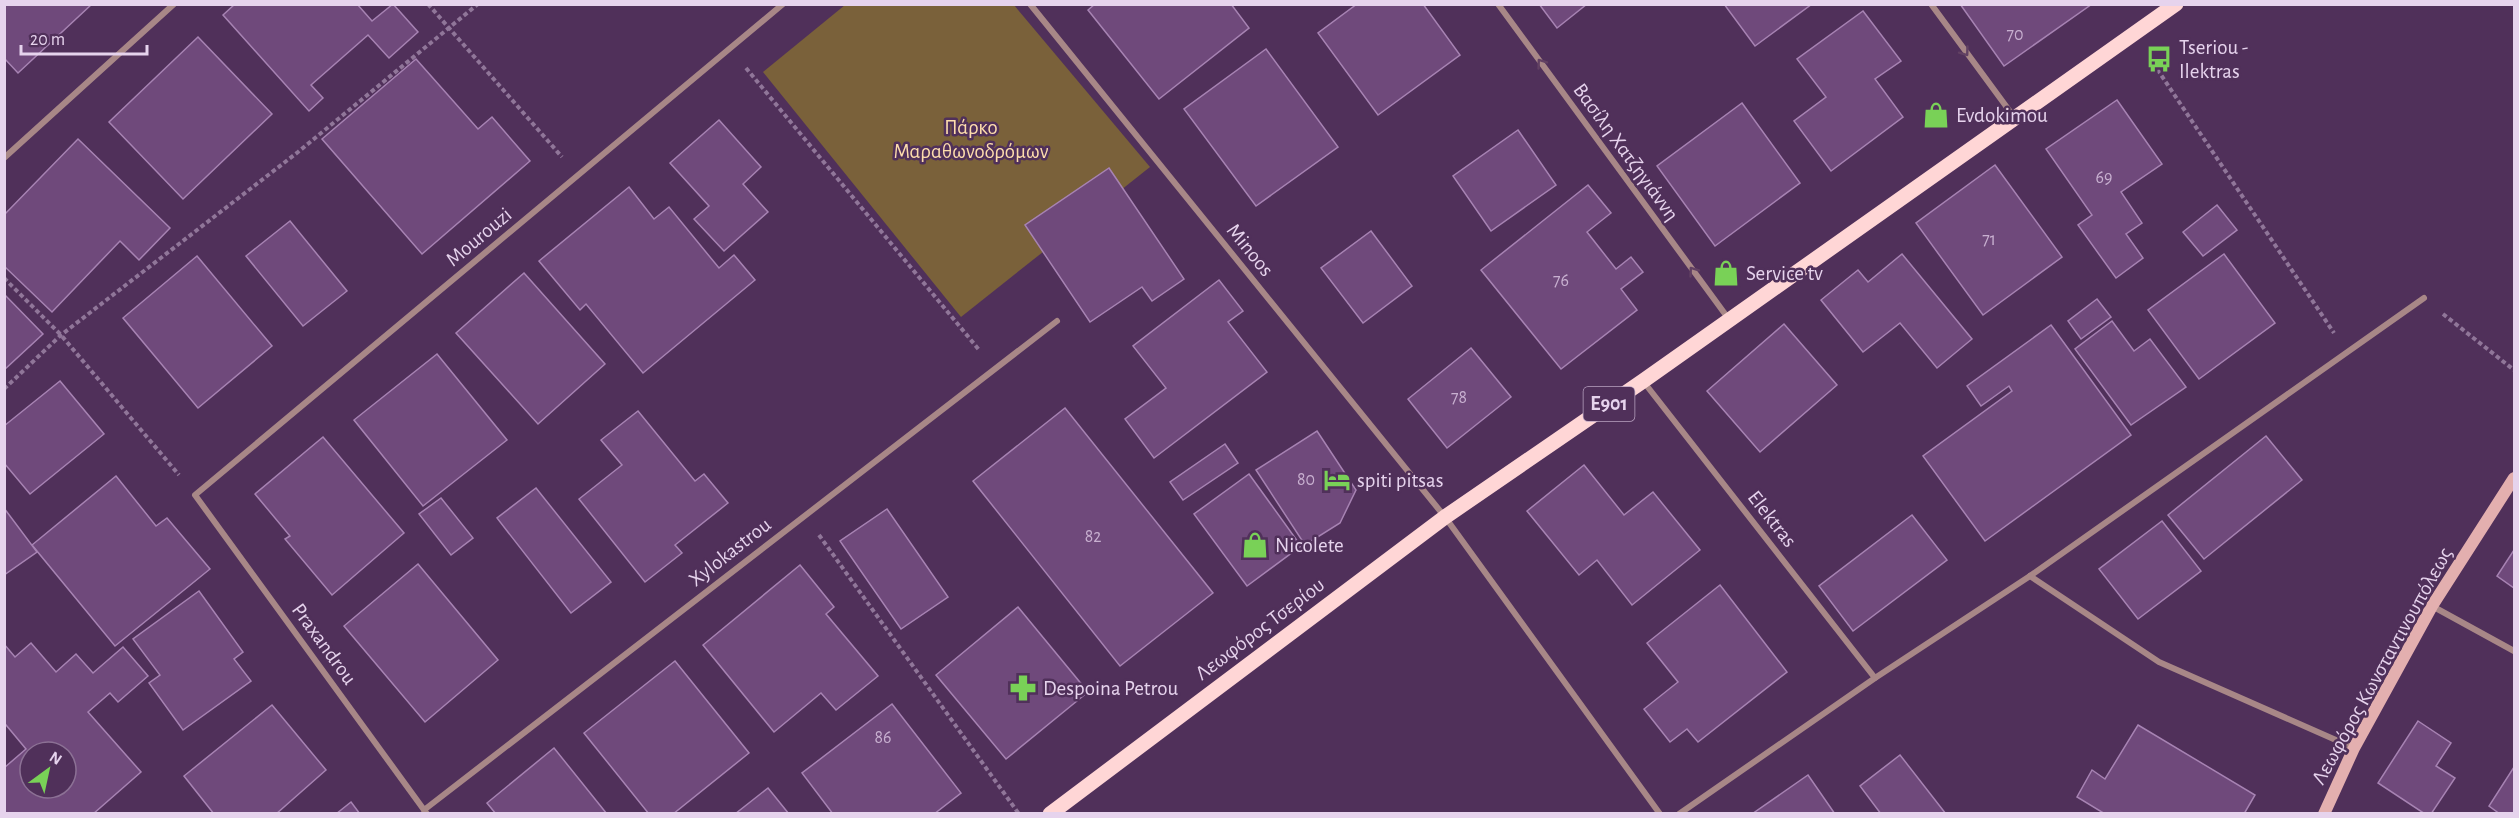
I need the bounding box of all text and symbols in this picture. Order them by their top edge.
scale bar [21,18,147,56]
house number: 70 [2006,26,2024,44]
text: 20 m [30,31,65,49]
place label: Tseriou - Ilektras [2179,37,2248,82]
bus stop icon: Tseriou - Ilektras [2144,44,2174,74]
one-way arrow [1958,45,1969,56]
one-way arrow [1537,59,1548,70]
street label: Βασίλη Χατζηγιάννη [1569,79,1683,225]
shop icon: Evdokimou [1921,100,1951,130]
place label: Evdokimou [1956,105,2048,126]
park label: Πάρκο Μαραθωνοδρόμων [893,117,1049,162]
house number: 69 [2096,169,2112,187]
street label: Mourouzi [442,204,516,270]
street label: Minoos [1223,220,1277,280]
house number: 71 [1982,231,1996,249]
shop icon: Service tv [1711,258,1741,288]
place label: Service tv [1746,263,1823,284]
one-way arrow [1690,267,1701,278]
house number: 76 [1553,272,1569,290]
road number: E901 [1584,387,1634,421]
house number: 78 [1451,389,1467,407]
hotel icon: spiti pitsas [1322,465,1352,495]
place label: spiti pitsas [1357,470,1444,491]
house number: 80 [1297,471,1315,489]
street label: Elektras [1744,487,1800,551]
street label: Xylokastrou [685,514,775,590]
house number: 82 [1085,528,1101,546]
shop icon: Nicolete [1240,530,1270,560]
place label: Nicolete [1275,535,1344,556]
street label: Λεωφόρος Κωνσταντινουπόλεως [2308,544,2456,788]
street label: Λεωφόρος Τσερίου [1192,574,1328,684]
street label: Praxandrou [288,600,360,689]
pharmacy icon: Despoina Petrou [1008,673,1038,703]
place label: Despoina Petrou [1043,678,1179,699]
house number: 86 [875,729,892,747]
north arrow [18,740,78,800]
text: N [47,749,65,768]

